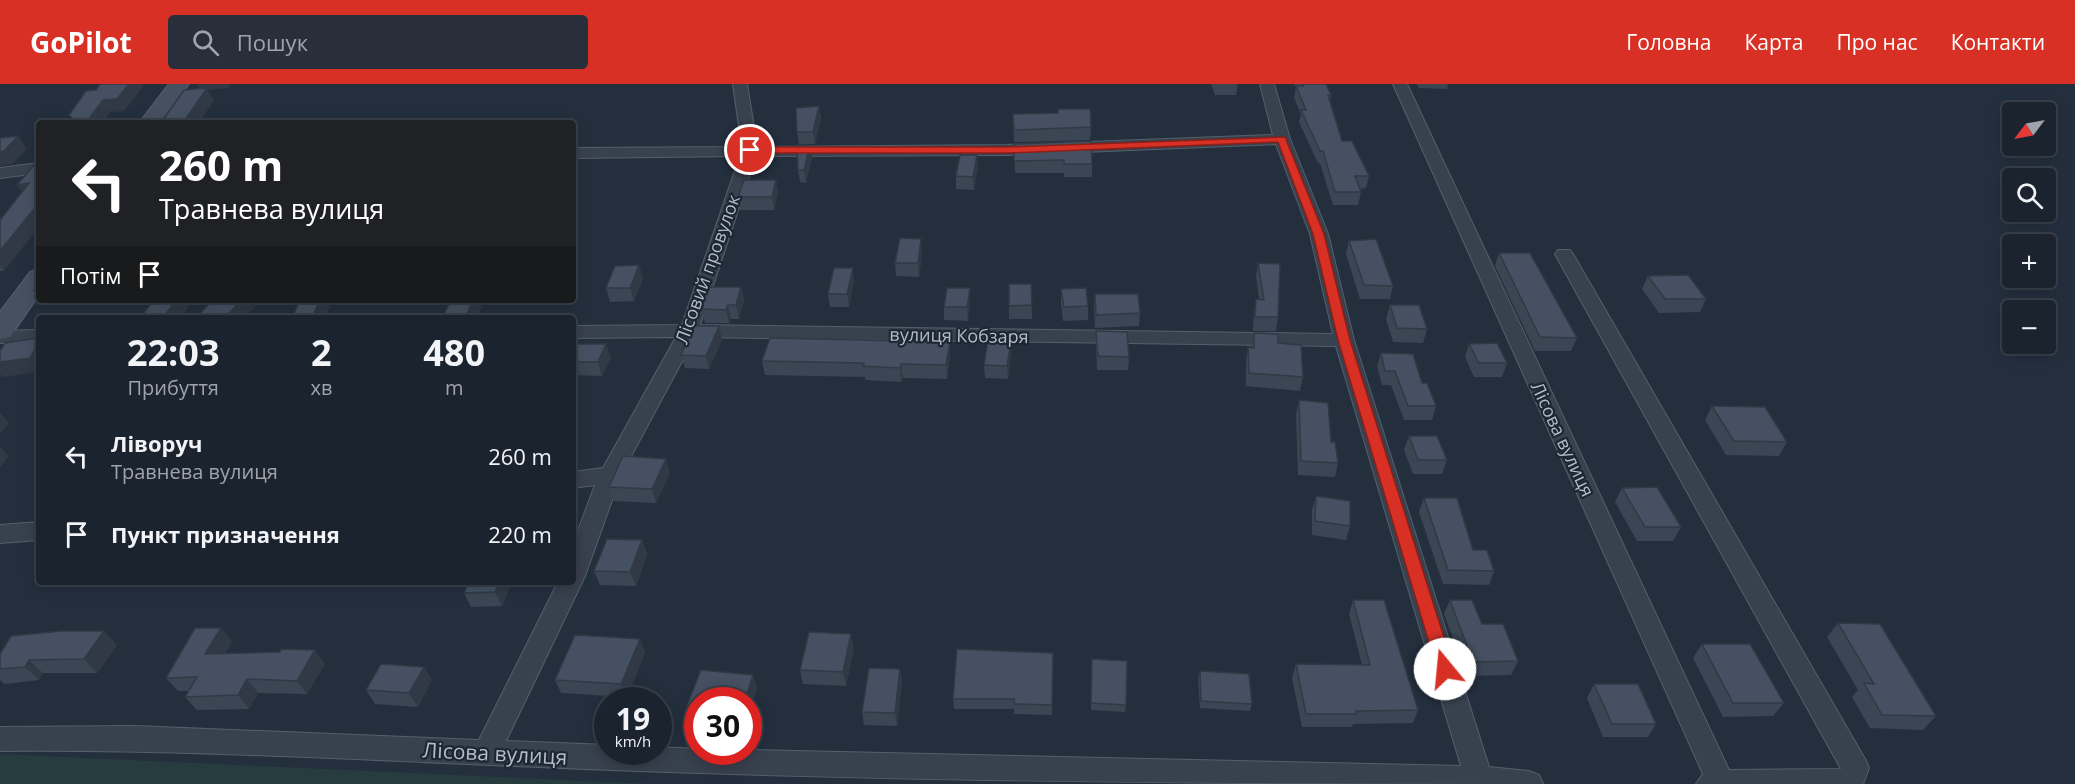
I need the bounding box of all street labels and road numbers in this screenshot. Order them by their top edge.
street label: Лісовий провулок [669,190,745,347]
street label: вулиця Кобзаря [889,322,1029,348]
street label: Лісова вулиця [1526,378,1600,500]
street label: Лісова вулиця [422,735,568,771]

